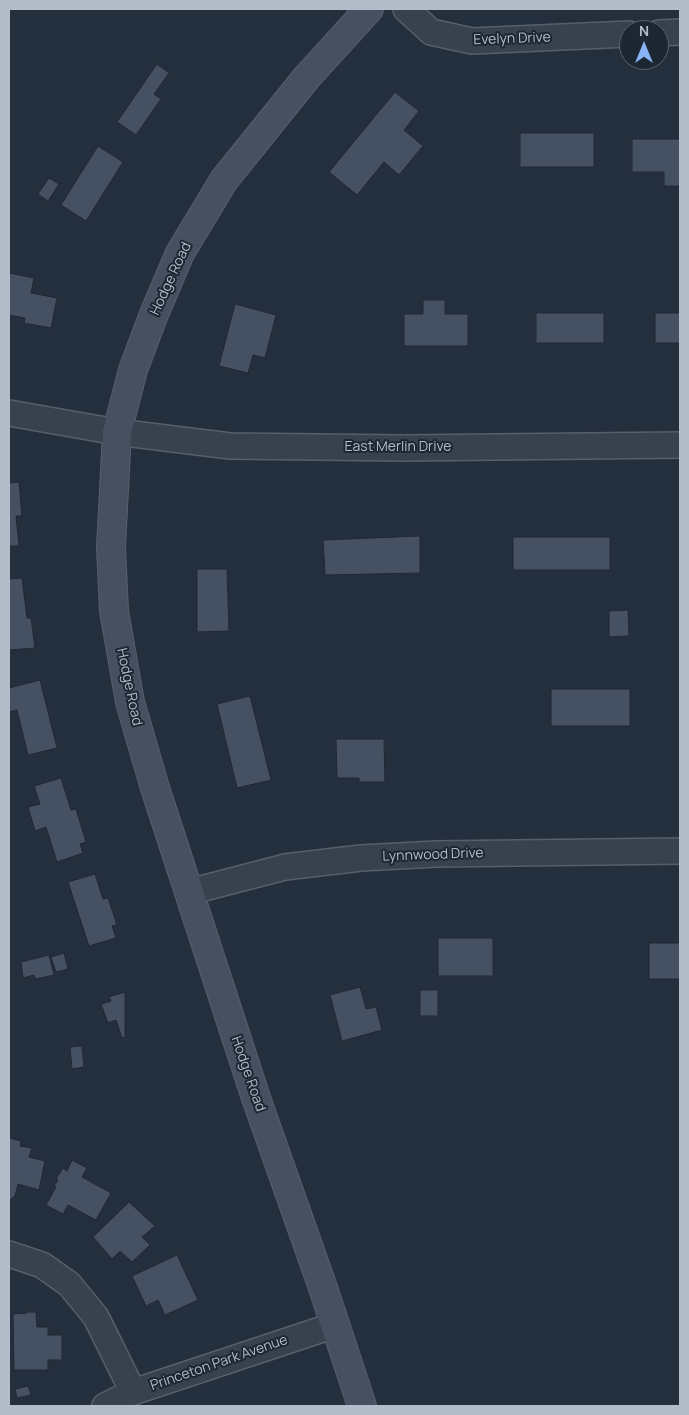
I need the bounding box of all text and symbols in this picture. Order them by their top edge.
north arrow [619,20,669,70]
text: N [639,21,649,40]
street label: Evelyn Drive [473,29,551,49]
street label: Hodge Road [147,240,195,318]
street label: East Merlin Drive [345,439,451,455]
street label: Hodge Road [113,647,145,727]
street label: Lynnwood Drive [382,845,484,865]
street label: Hodge Road [227,1034,269,1114]
street label: Princeton Park Avenue [148,1332,290,1394]

